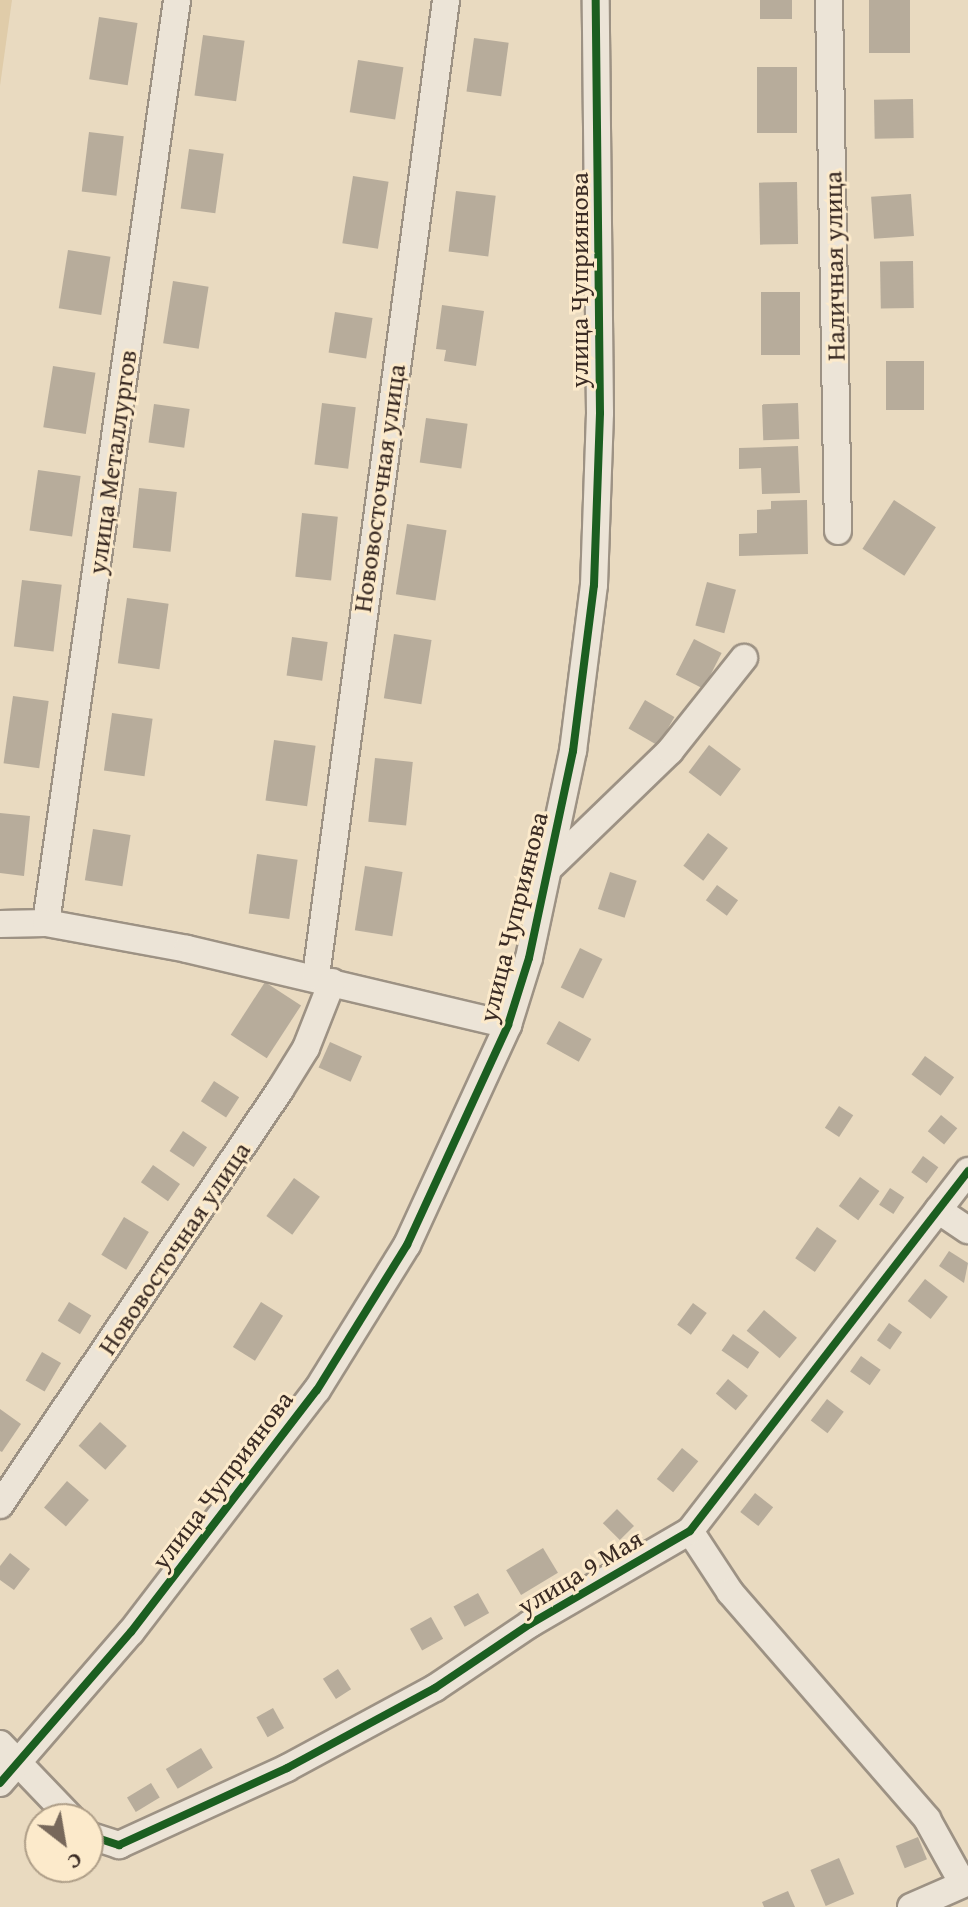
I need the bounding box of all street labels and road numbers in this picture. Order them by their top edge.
street label: Наличная улица [817,171,851,361]
street label: улица Чуприянова [563,172,595,388]
street label: улица Металлургов [81,348,143,576]
street label: Нововосточная улица [346,362,412,614]
street label: улица Чуприянова [472,809,554,1025]
street label: Нововосточная улица [91,1136,257,1360]
street label: улица Чуприянова [145,1384,299,1576]
street label: улица 9 Мая [512,1523,648,1621]

